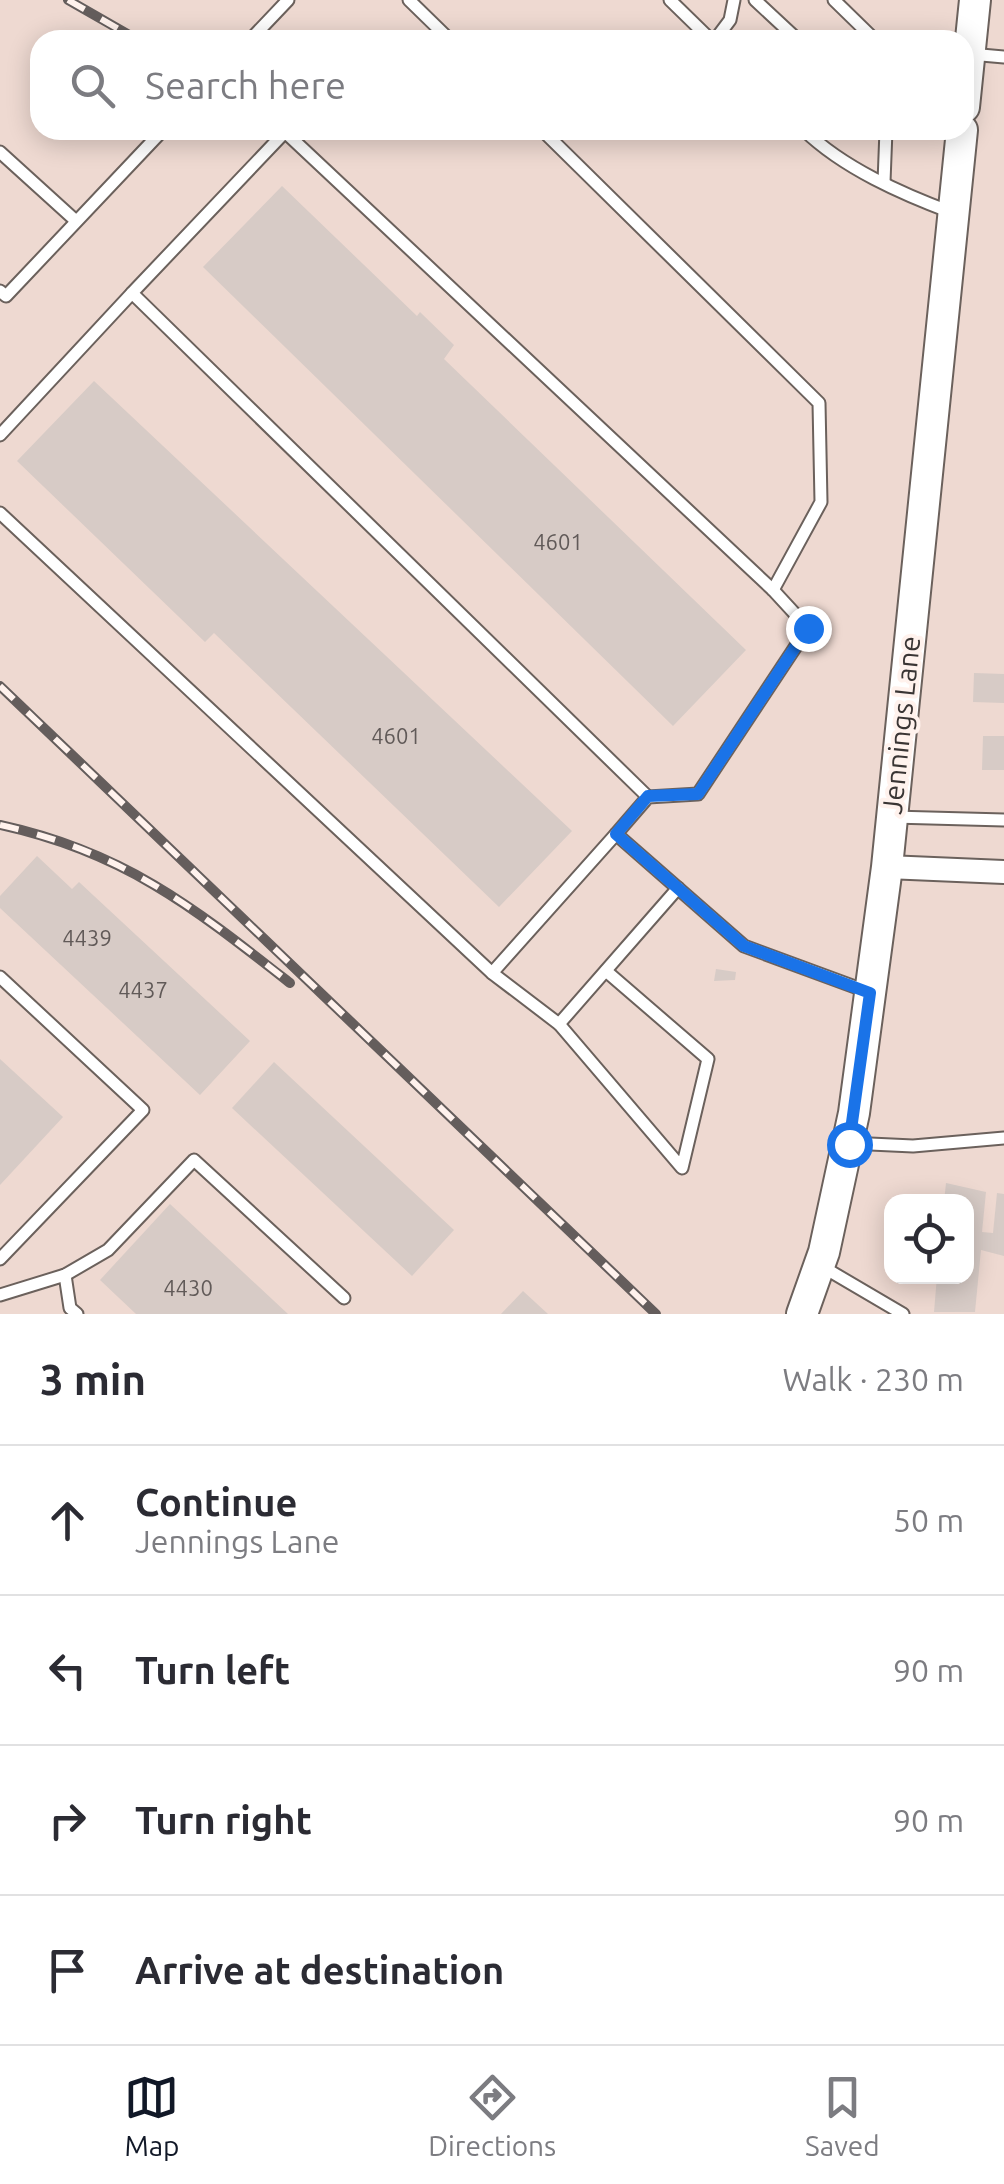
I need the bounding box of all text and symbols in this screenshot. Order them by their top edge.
search box [30,30,974,140]
icon: search [65,58,120,113]
text: Search here [145,64,346,106]
house number: 4601 [533,529,583,554]
route end [786,606,832,652]
street label: Jennings Lane [876,634,925,815]
house number: 4601 [371,723,421,748]
house number: 4439 [62,925,112,950]
house number: 4437 [118,977,168,1002]
route start [827,1122,873,1168]
map controls [884,1194,974,1284]
button: locate [884,1194,974,1284]
house number: 4430 [163,1275,213,1300]
text: 3 min [40,1356,146,1403]
text: Walk · 230 m [782,1361,964,1397]
text: Continue [135,1481,297,1523]
icon: ahead [40,1493,95,1548]
text: 50 m [893,1502,964,1538]
text: Jennings Lane [135,1523,339,1559]
icon: left [40,1643,95,1698]
text: Turn left [135,1649,290,1691]
text: 90 m [893,1652,964,1688]
icon: right [40,1793,95,1848]
text: Turn right [135,1799,312,1841]
text: 90 m [893,1802,964,1838]
icon: arrive [40,1943,95,1998]
text: Arrive at destination [135,1949,504,1991]
tab: Map [124,2070,180,2161]
tab: Directions [428,2070,556,2161]
tab: Saved [805,2070,880,2161]

